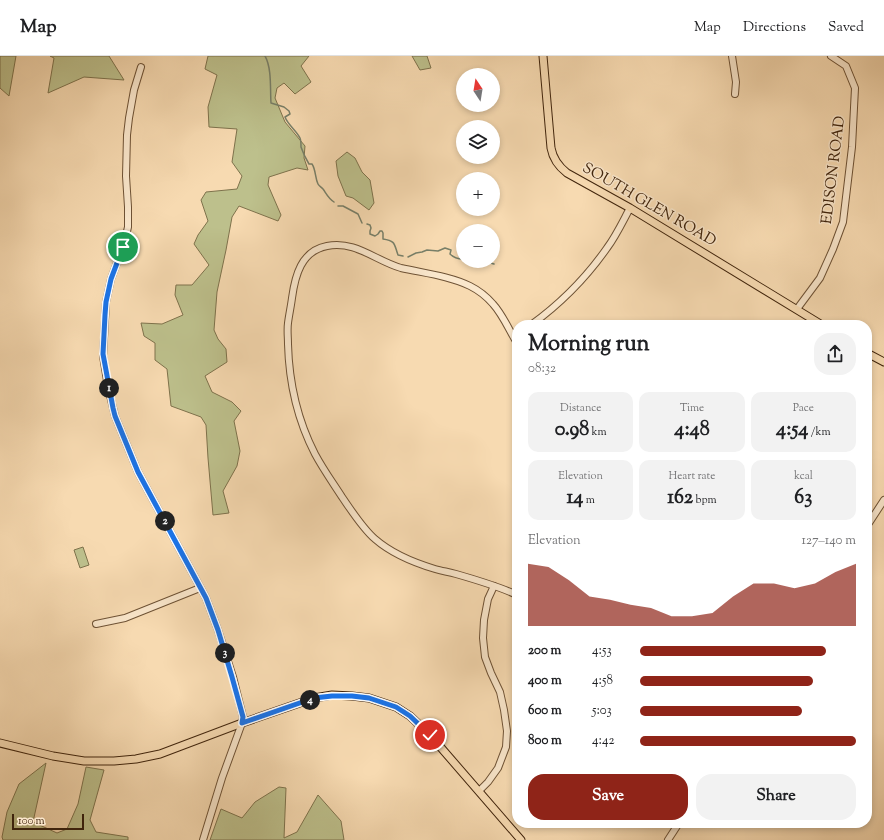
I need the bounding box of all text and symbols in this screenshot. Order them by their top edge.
text: Map [20,14,57,41]
text: Map [694,18,721,38]
text: Directions [743,18,806,38]
text: Saved [828,18,864,38]
north arrow [456,68,500,112]
map controls [456,68,500,268]
street label: EDISON ROAD [817,115,851,225]
button: layers [456,120,500,164]
street label: SOUTH GLEN ROAD [578,158,720,252]
button: + [456,172,500,216]
button: − [456,224,500,268]
pin [106,230,140,264]
icon: arrive [112,236,134,258]
text: Morning run [528,329,650,361]
button: share [814,333,856,375]
text: 08:32 [528,360,556,378]
pin: 1 [99,378,119,398]
text: 1 [107,380,111,396]
text: Distance [560,400,601,416]
text: Time [680,400,704,416]
text: Pace [793,400,814,416]
text: 0.98 [555,416,589,445]
text: 4:48 [674,416,710,445]
text: 4:54 [776,416,808,445]
text: km [589,424,607,440]
text: /km [808,424,831,440]
text: Elevation [558,468,603,484]
text: Heart rate [669,468,715,484]
text: kcal [794,468,813,484]
text: 14 [566,484,583,513]
text: 162 [667,484,693,513]
text: 63 [794,484,812,513]
text: m [583,492,595,508]
text: bpm [693,492,717,508]
pin: 2 [155,511,175,531]
text: 2 [162,513,168,529]
text: Elevation [528,532,581,550]
text: 127–140 m [802,532,856,550]
text: 200 m [528,642,561,660]
text: 4:53 [592,642,612,660]
pin: 3 [215,643,235,663]
text: 3 [223,645,227,661]
text: 400 m [528,672,562,690]
text: 4:58 [592,672,613,690]
pin: 4 [300,690,320,710]
text: 4 [307,692,313,708]
text: 600 m [528,702,562,720]
text: 5:03 [592,702,612,720]
pin [413,718,447,752]
icon: check [419,724,441,746]
text: 800 m [528,732,562,750]
text: 4:42 [592,732,615,750]
button: Save [528,774,688,820]
button: Share [696,774,856,820]
scale bar [12,812,84,831]
text: 100 m [18,813,45,829]

